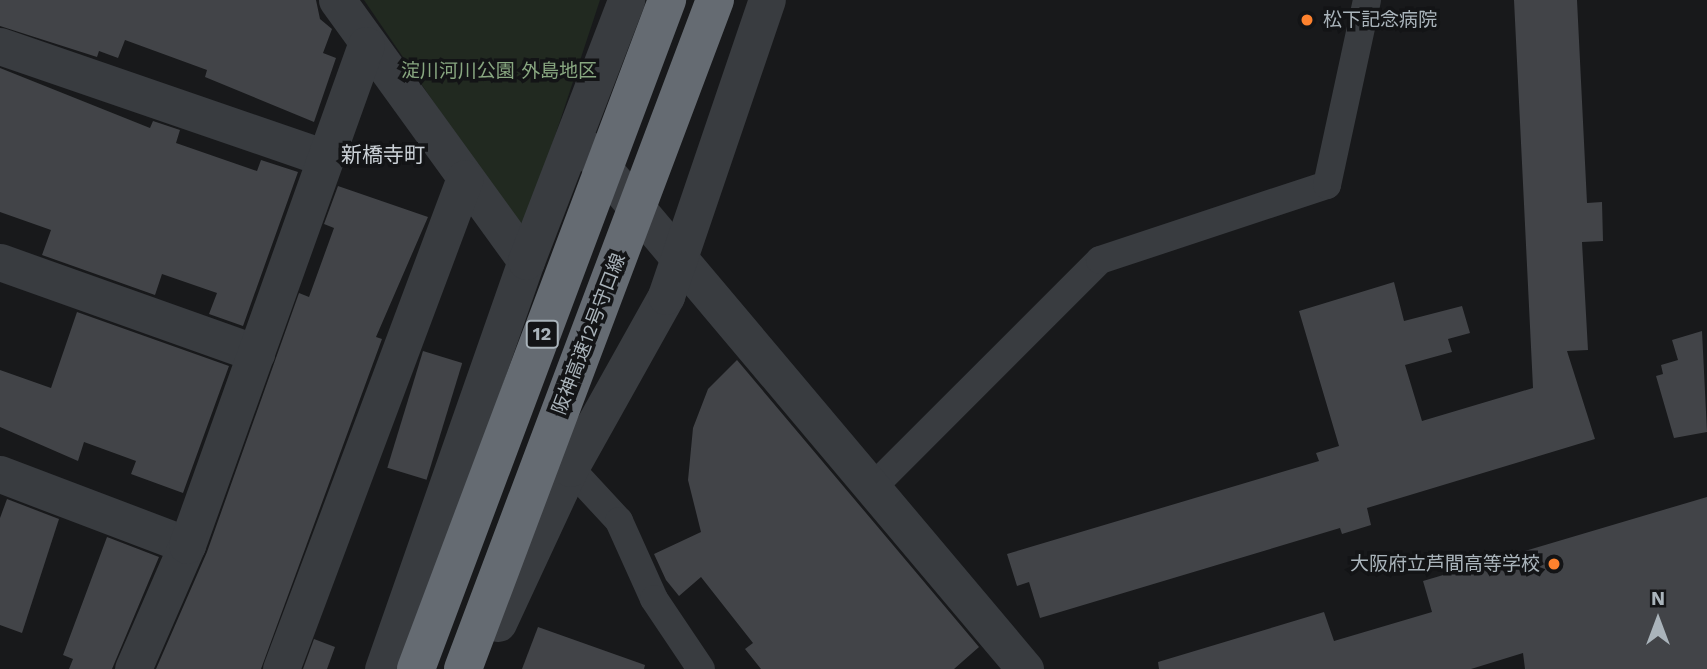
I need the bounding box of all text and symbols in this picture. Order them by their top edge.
place label: 松下記念病院 [1323,9,1437,31]
marker: 松下記念病院 [1297,10,1317,30]
park label: 淀川河川公園 外島地区 [401,60,597,82]
district label: 新橋寺町 [341,142,425,168]
street label: 阪神高速12号守口線 [548,250,630,418]
road number: 12 [524,320,560,348]
place label: 大阪府立芦間高等学校 [1350,553,1540,575]
marker: 大阪府立芦間高等学校 [1546,556,1562,572]
north arrow [1623,585,1693,655]
text: N [1651,587,1665,610]

